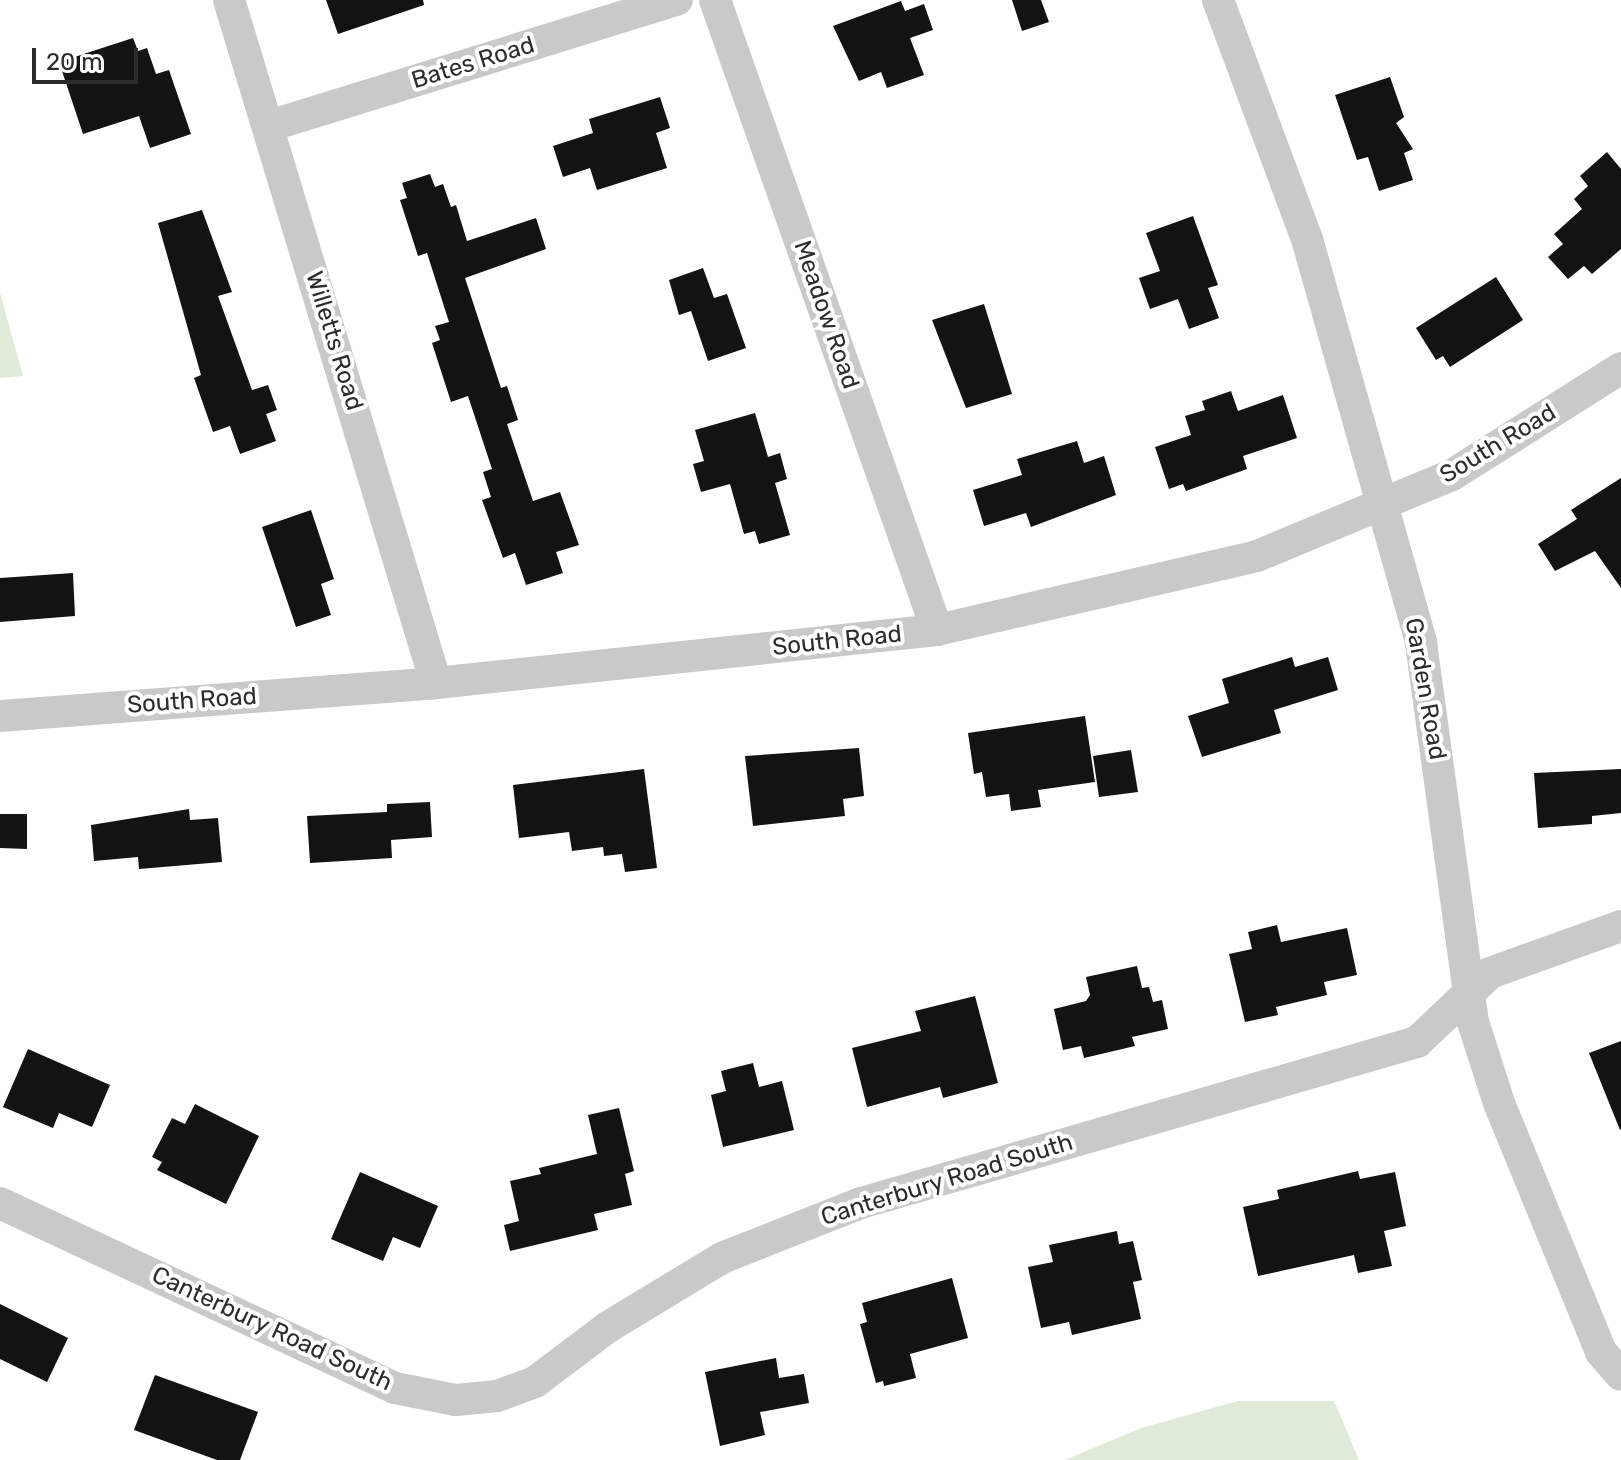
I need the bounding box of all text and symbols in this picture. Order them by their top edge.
street label: Bates Road [408,31,538,95]
scale bar [36,32,142,82]
text: 20 m [46,48,103,76]
street label: Meadow Road [787,237,865,393]
street label: Willetts Road [299,268,369,414]
street label: South Road [1435,398,1561,490]
street label: Garden Road [1398,616,1452,762]
street label: South Road [771,620,903,662]
street label: South Road [126,682,258,720]
street label: Canterbury Road South [817,1128,1077,1232]
street label: Canterbury Road South [147,1260,397,1398]

